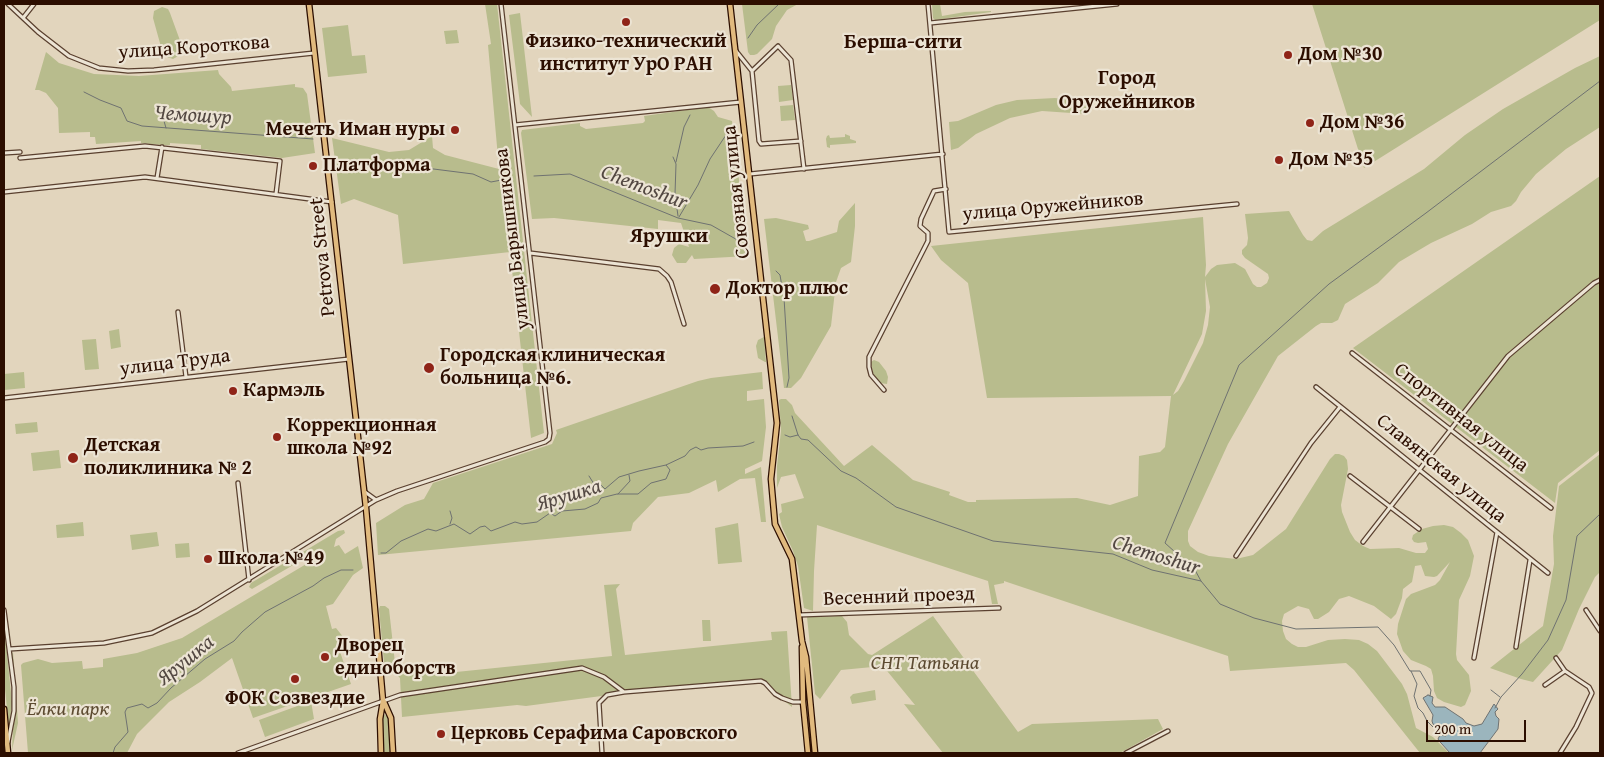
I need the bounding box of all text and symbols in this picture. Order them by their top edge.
marker: Физико-технический институт УрО РАН [620,16,632,28]
place label: Физико-технический институт УрО РАН [526,30,726,77]
district label: Берша-сити [844,30,962,56]
street label: улица Короткова [118,31,270,65]
place label: Дом №30 [1298,43,1382,67]
marker: Дом №30 [1282,49,1294,61]
district label: Город Оружейников [1059,66,1195,116]
water label: Чемошур [153,101,233,131]
place label: Дом №36 [1320,111,1404,135]
marker: Дом №36 [1304,117,1316,129]
place label: Мечеть Иман нуры [266,118,445,142]
marker: Мечеть Иман нуры [449,124,461,136]
street label: Союзная улица [718,124,756,260]
street label: улица Барышникова [490,147,536,331]
place label: Дом №35 [1289,148,1373,172]
place label: Платформа [323,154,431,178]
marker: Дом №35 [1273,154,1285,166]
marker: Платформа [307,160,319,172]
water label: Chemoshur [597,160,691,216]
street label: улица Оружейников [962,187,1144,227]
street label: Petrova Street [305,197,341,317]
district label: Ярушки [630,224,708,250]
place label: Доктор плюс [726,277,848,301]
marker: Доктор плюс [708,282,722,296]
street label: улица Труда [118,344,232,382]
place label: Городская клиническая больница №6. [440,344,665,391]
street label: Спортивная улица [1389,358,1533,478]
marker: Городская клиническая больница №6. [422,361,436,375]
place label: Кармэль [243,379,325,403]
marker: Кармэль [227,385,239,397]
street label: Славянская улица [1371,409,1511,529]
place label: Коррекционная школа №92 [287,414,436,461]
marker: Коррекционная школа №92 [271,431,283,443]
place label: Детская поликлиника № 2 [84,434,252,481]
marker: Детская поликлиника № 2 [66,451,80,465]
water label: Ярушка [534,474,604,518]
water label: Chemoshur [1109,531,1203,581]
place label: Школа №49 [218,547,324,571]
marker: Школа №49 [202,553,214,565]
street label: Весенний проезд [823,582,975,612]
water label: Ярушка [152,630,220,692]
place label: Дворец единоборств [335,634,456,681]
marker: Дворец единоборств [319,651,331,663]
park label: СНТ Татьяна [871,652,979,676]
marker: ФОК Созвездие [289,673,301,685]
place label: ФОК Созвездие [225,687,365,711]
park label: Ёлки парк [27,698,109,722]
scale bar [1429,710,1529,742]
text: 200 m [1434,718,1471,739]
place label: Церковь Серафима Саровского [451,722,737,746]
marker: Церковь Серафима Саровского [435,728,447,740]

